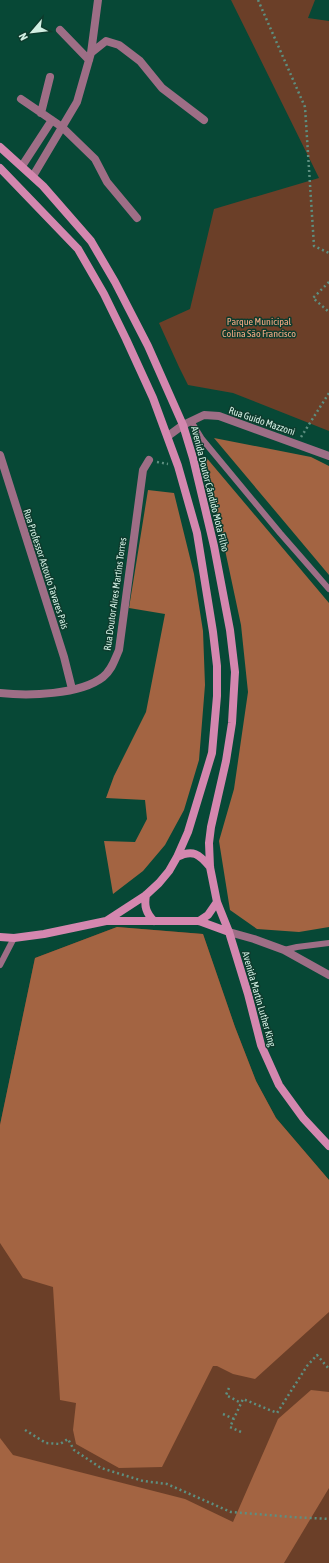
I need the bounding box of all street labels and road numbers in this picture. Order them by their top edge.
street label: Rua Guido Mazzoni [227,405,297,437]
street label: Avenida Doutor Cândido Mota Filho [189,425,231,553]
street label: Rua Professor Astoufo Tavares Pais [21,507,71,631]
street label: Rua Doutor Aires Martins Torres [102,536,128,651]
street label: Avenida Martin Luther King [240,950,278,1049]

